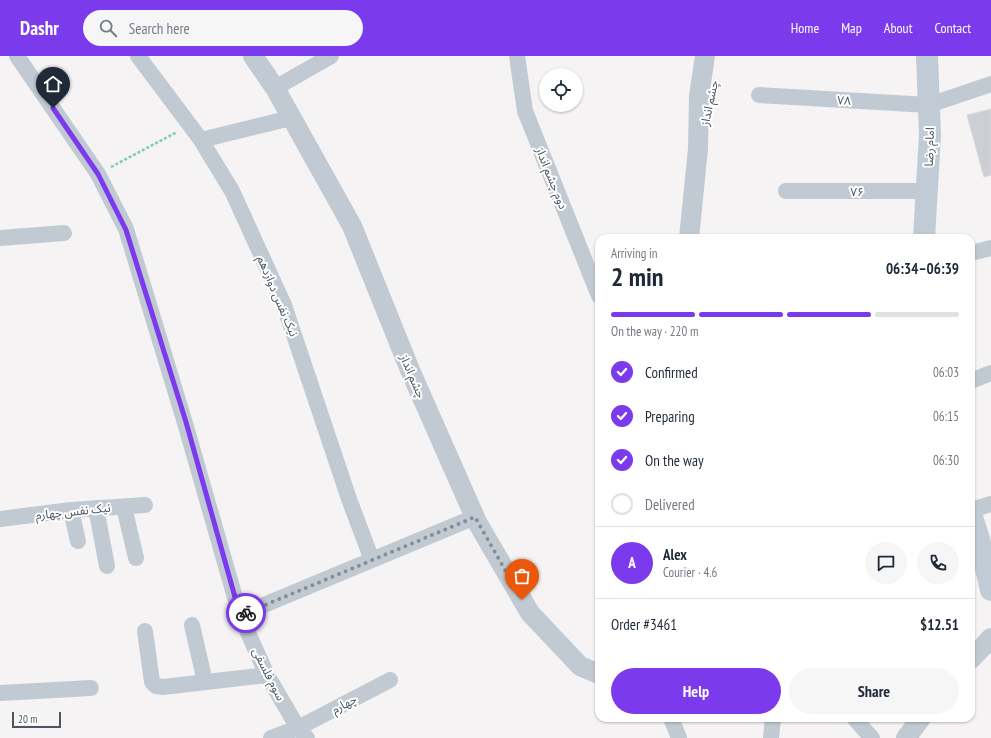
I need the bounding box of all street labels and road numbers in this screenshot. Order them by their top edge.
street label: چشم انداز [697,79,723,129]
street label: ۷۸ [837,92,851,108]
street label: امام رضا [921,127,939,167]
street label: دوم چشم انداز [531,144,571,212]
street label: ۷۶ [850,184,864,199]
street label: نیک نفس دوازدهم [252,253,302,339]
street label: چشم انداز [395,351,429,401]
street label: نیک نفس چهارم [35,500,111,524]
street label: سوم فلسفی [248,645,289,704]
street label: چهارم [329,691,360,719]

